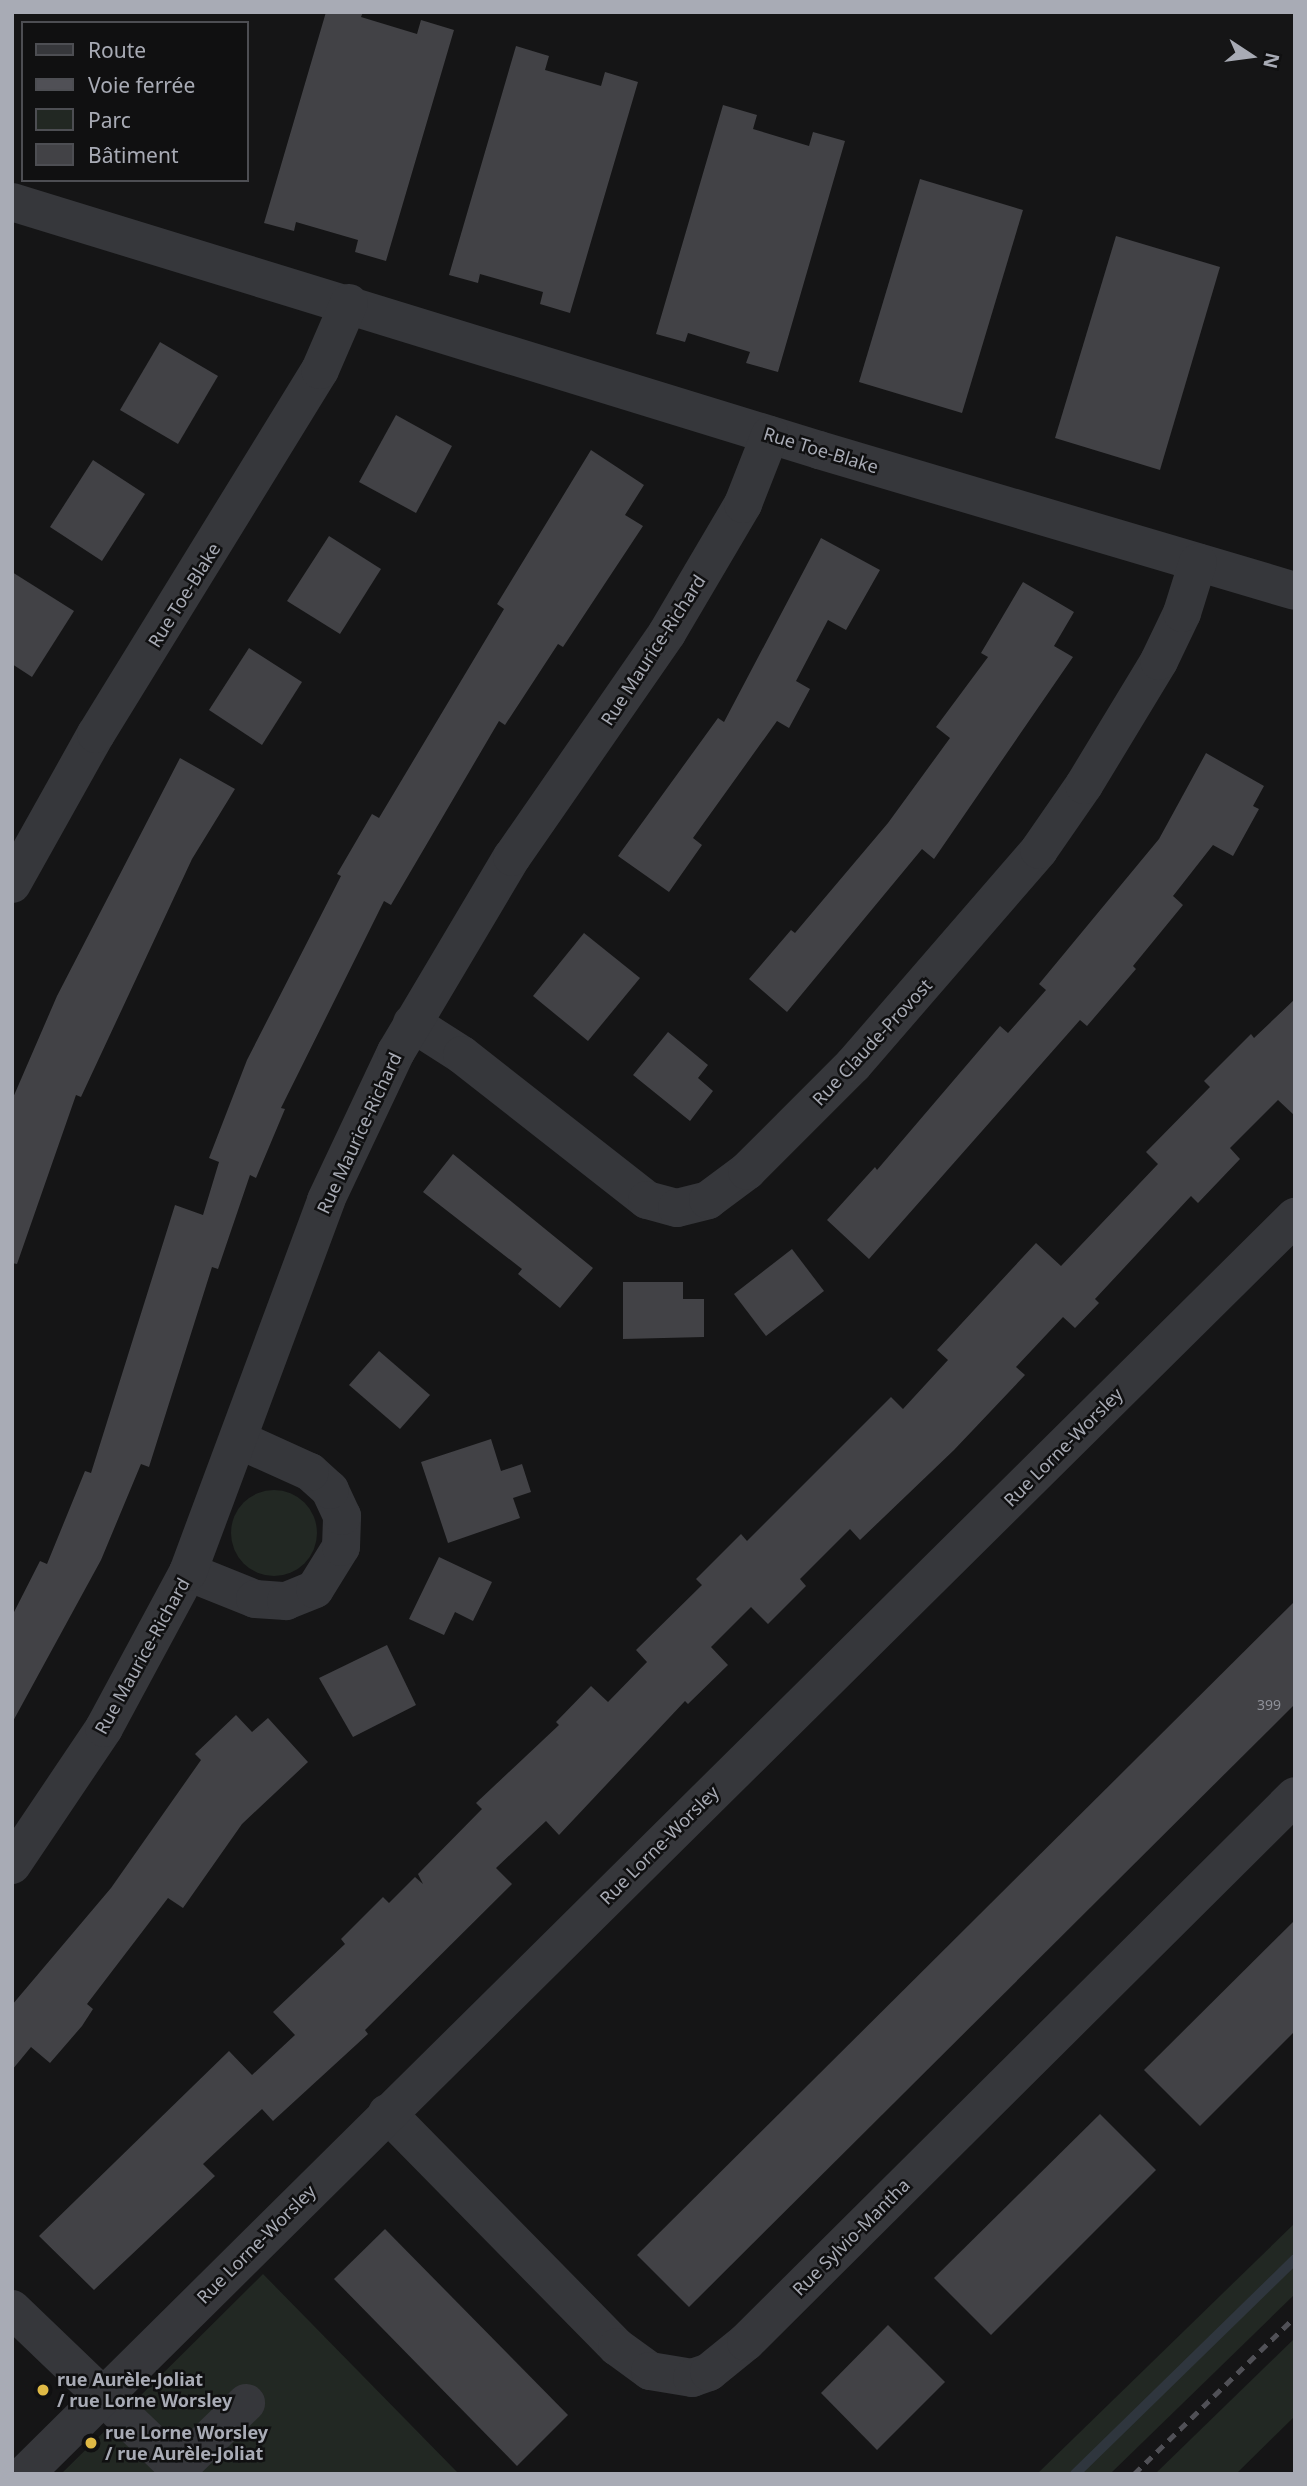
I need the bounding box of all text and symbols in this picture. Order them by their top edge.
legend [21,21,248,182]
north arrow [1216,21,1286,91]
text: Route [88,36,146,64]
text: N [1257,50,1286,71]
text: Voie ferrée [88,71,195,99]
text: Parc [88,106,131,134]
text: Bâtiment [88,141,178,169]
street label: Rue Toe-Blake [761,422,881,478]
street label: Rue Toe-Blake [143,539,225,651]
street label: Rue Maurice-Richard [596,571,710,729]
street label: Rue Claude-Provost [808,974,936,1110]
street label: Rue Maurice-Richard [312,1049,406,1217]
street label: Rue Lorne-Worsley [999,1383,1127,1511]
street label: Rue Maurice-Richard [90,1574,194,1738]
house number: 399 [1257,1697,1281,1713]
street label: Rue Lorne-Worsley [595,1781,723,1909]
street label: Rue Sylvio-Mantha [788,2174,914,2300]
street label: Rue Lorne-Worsley [192,2180,320,2308]
place label: rue Aurèle-Joliat / rue Lorne Worsley [57,2369,232,2412]
marker: rue Aurèle-Joliat / rue Lorne Worsley [35,2382,51,2398]
place label: rue Lorne Worsley / rue Aurèle-Joliat [105,2422,268,2464]
marker: rue Lorne Worsley / rue Aurèle-Joliat [83,2435,99,2451]

